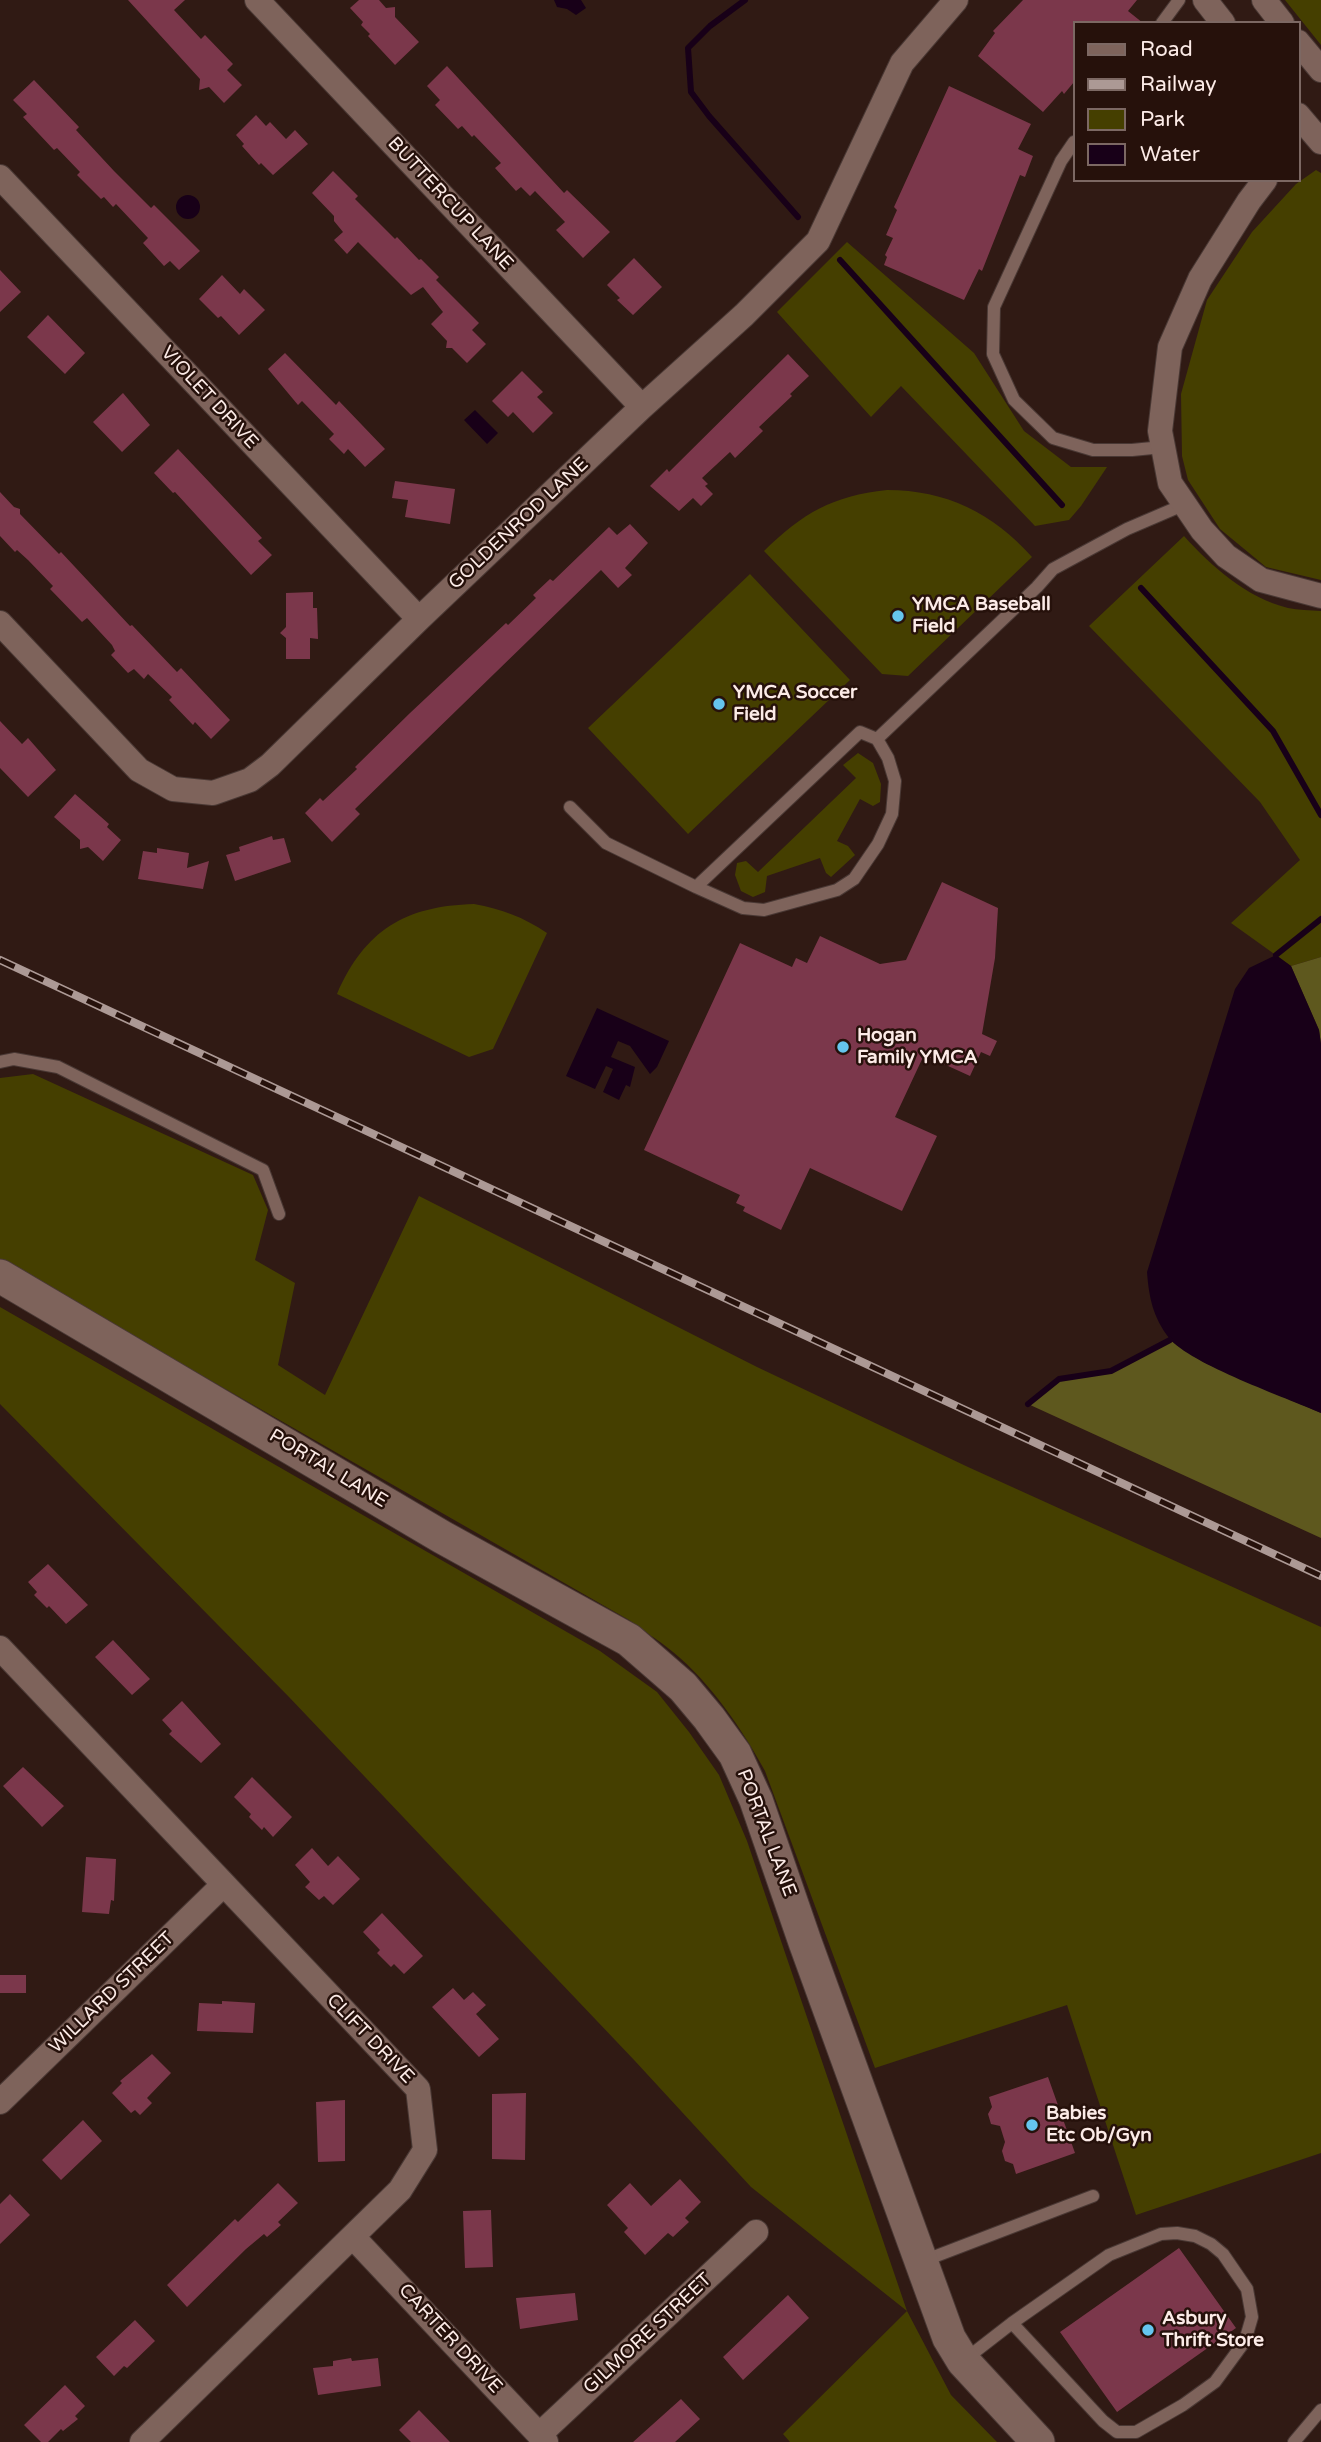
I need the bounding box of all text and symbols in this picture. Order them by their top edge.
legend [1072,21,1300,182]
text: Road [1140,37,1193,62]
text: Railway [1140,72,1217,97]
text: Park [1140,107,1185,132]
street label: BUTTERCUP LANE [382,133,518,275]
text: Water [1140,142,1200,167]
street label: VIOLET DRIVE [156,342,262,454]
street label: GOLDENROD LANE [444,453,594,595]
place label: YMCA Baseball Field [912,594,1051,638]
marker: YMCA Baseball Field [890,608,906,624]
place label: YMCA Soccer Field [733,682,857,726]
marker: YMCA Soccer Field [711,696,727,712]
place label: Hogan Family YMCA [857,1025,978,1069]
marker: Hogan Family YMCA [835,1039,851,1055]
street label: PORTAL LANE [265,1425,391,1513]
street label: PORTAL LANE [731,1766,801,1900]
street label: WILLARD STREET [45,1928,179,2058]
street label: CLIFT DRIVE [321,1989,419,2089]
place label: Babies Etc Ob/Gyn [1046,2103,1152,2147]
marker: Babies Etc Ob/Gyn [1024,2117,1040,2133]
street label: GILMORE STREET [579,2269,717,2399]
street label: CARTER DRIVE [393,2279,507,2399]
place label: Asbury Thrift Store [1162,2308,1264,2352]
marker: Asbury Thrift Store [1140,2322,1156,2338]

